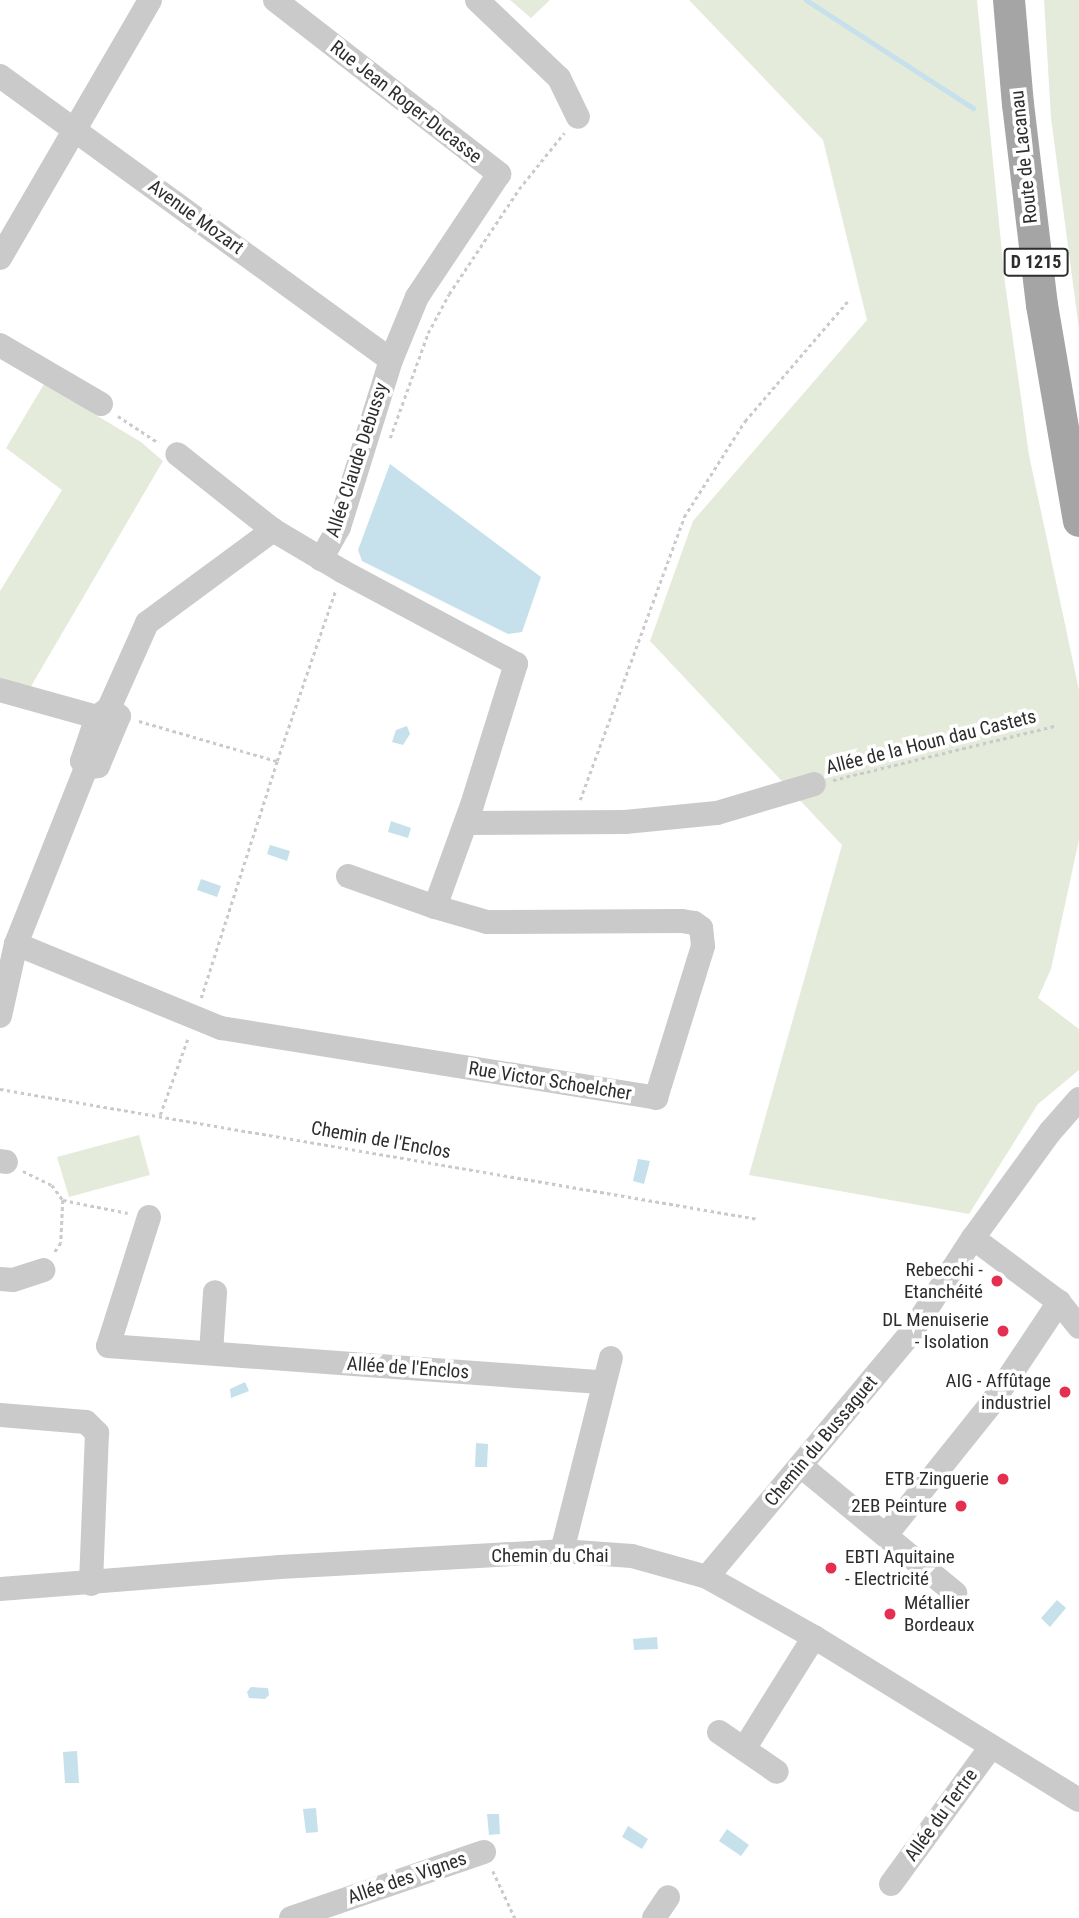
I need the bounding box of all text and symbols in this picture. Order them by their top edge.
street label: Rue Jean Roger-Ducasse [326,36,486,168]
street label: Route de Lacanau [1006,89,1042,225]
street label: Avenue Mozart [144,175,248,259]
road number: D 1215 [1003,248,1069,276]
street label: Allée Claude Debussy [321,380,393,540]
street label: Allée de la Houn dau Castets [824,705,1038,779]
street label: Rue Victor Schoelcher [467,1057,633,1105]
street label: Chemin de l'Enclos [309,1116,453,1164]
place label: Rebecchi - Etanchéité [904,1259,983,1303]
marker: Rebecchi - Etanchéité [989,1273,1005,1289]
place label: DL Menuiserie - Isolation [882,1309,989,1353]
marker: DL Menuiserie - Isolation [995,1323,1011,1339]
street label: Allée de l'Enclos [346,1352,470,1384]
place label: AIG - Affûtage industriel [945,1370,1051,1414]
street label: Chemin du Bussaguet [760,1371,882,1511]
marker: AIG - Affûtage industriel [1057,1384,1073,1400]
place label: ETB Zinguerie [885,1468,989,1490]
marker: ETB Zinguerie [995,1471,1011,1487]
place label: 2EB Peinture [851,1495,947,1517]
marker: 2EB Peinture [953,1498,969,1514]
street label: Chemin du Chai [491,1545,609,1567]
place label: EBTI Aquitaine - Electricité [845,1546,955,1590]
marker: EBTI Aquitaine - Electricité [823,1560,839,1576]
place label: Métallier Bordeaux [904,1592,974,1636]
marker: Métallier Bordeaux [882,1606,898,1622]
street label: Allée du Tertre [900,1764,982,1866]
street label: Allée des Vignes [344,1847,470,1909]

